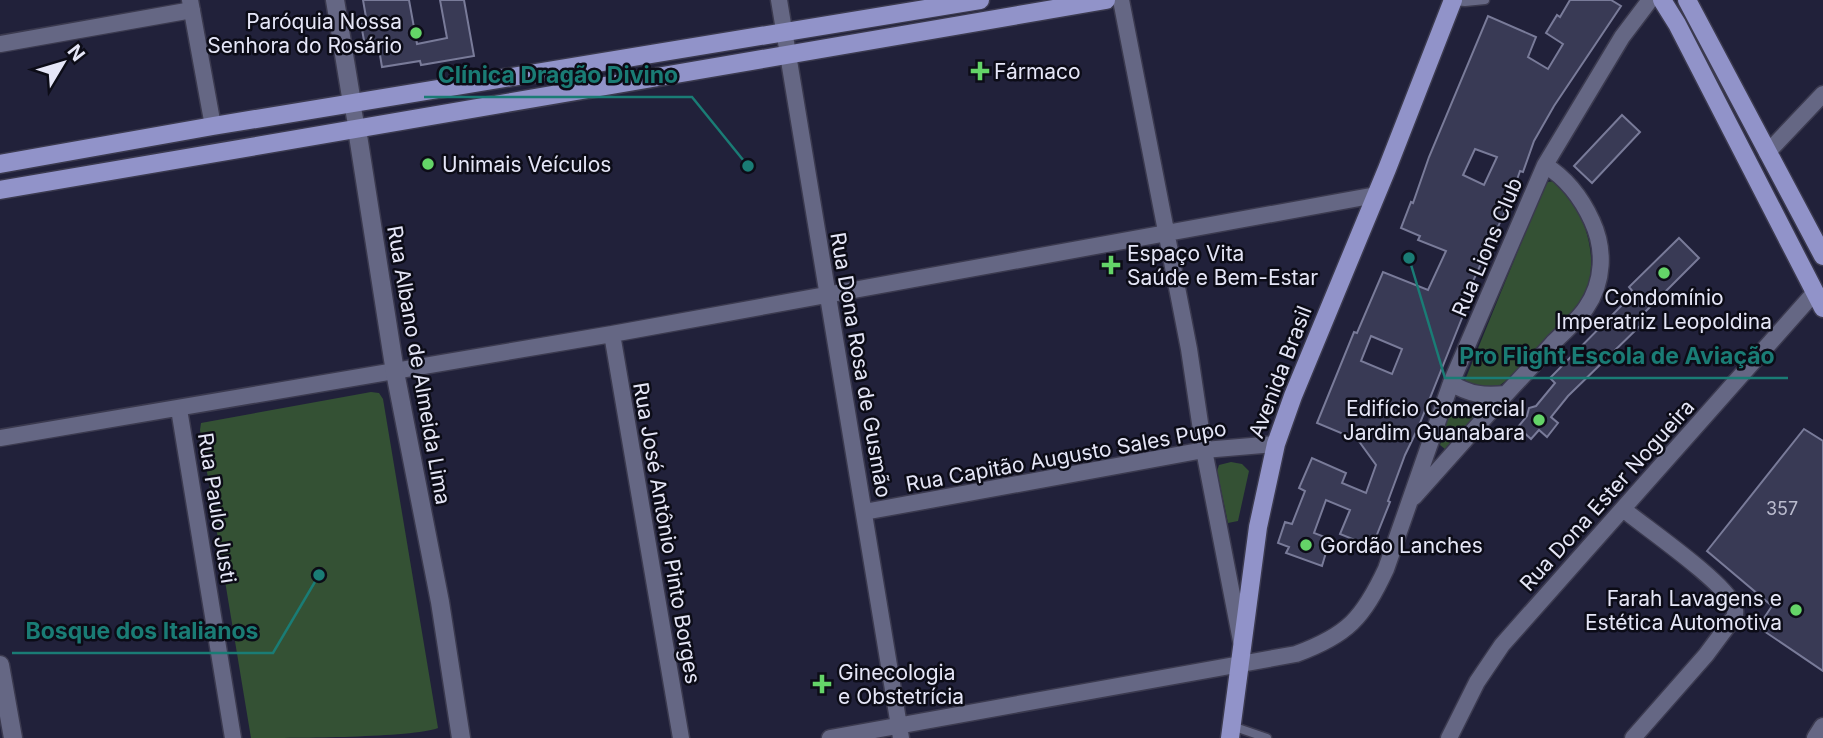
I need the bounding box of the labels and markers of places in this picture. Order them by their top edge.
place label: Paróquia Nossa Senhora do Rosário [207,9,402,58]
marker: Paróquia Nossa Senhora do Rosário [408,25,424,41]
callout: Clínica Dragão Divino [424,53,692,97]
place label: Fármaco [994,59,1081,84]
marker: Fármaco [972,63,988,79]
place label: Unimais Veículos [442,152,611,177]
marker: Unimais Veículos [420,156,436,172]
place label: Espaço Vita Saúde e Bem-Estar [1127,241,1318,290]
marker: Espaço Vita Saúde e Bem-Estar [1101,255,1121,275]
marker: Condomínio Imperatriz Leopoldina [1656,265,1672,281]
place label: Condomínio Imperatriz Leopoldina [1556,285,1772,334]
callout: Pro Flight Escola de Aviação [1445,334,1788,378]
place label: Edifício Comercial Jardim Guanabara [1343,396,1525,445]
marker: Edifício Comercial Jardim Guanabara [1531,412,1547,428]
place label: Gordão Lanches [1320,533,1483,558]
marker: Gordão Lanches [1298,537,1314,553]
place label: Farah Lavagens e Estética Automotiva [1585,586,1782,635]
marker: Farah Lavagens e Estética Automotiva [1788,602,1804,618]
callout: Bosque dos Italianos [12,609,273,653]
place label: Ginecologia e Obstetrícia [838,660,964,709]
marker: Ginecologia e Obstetrícia [812,674,832,694]

